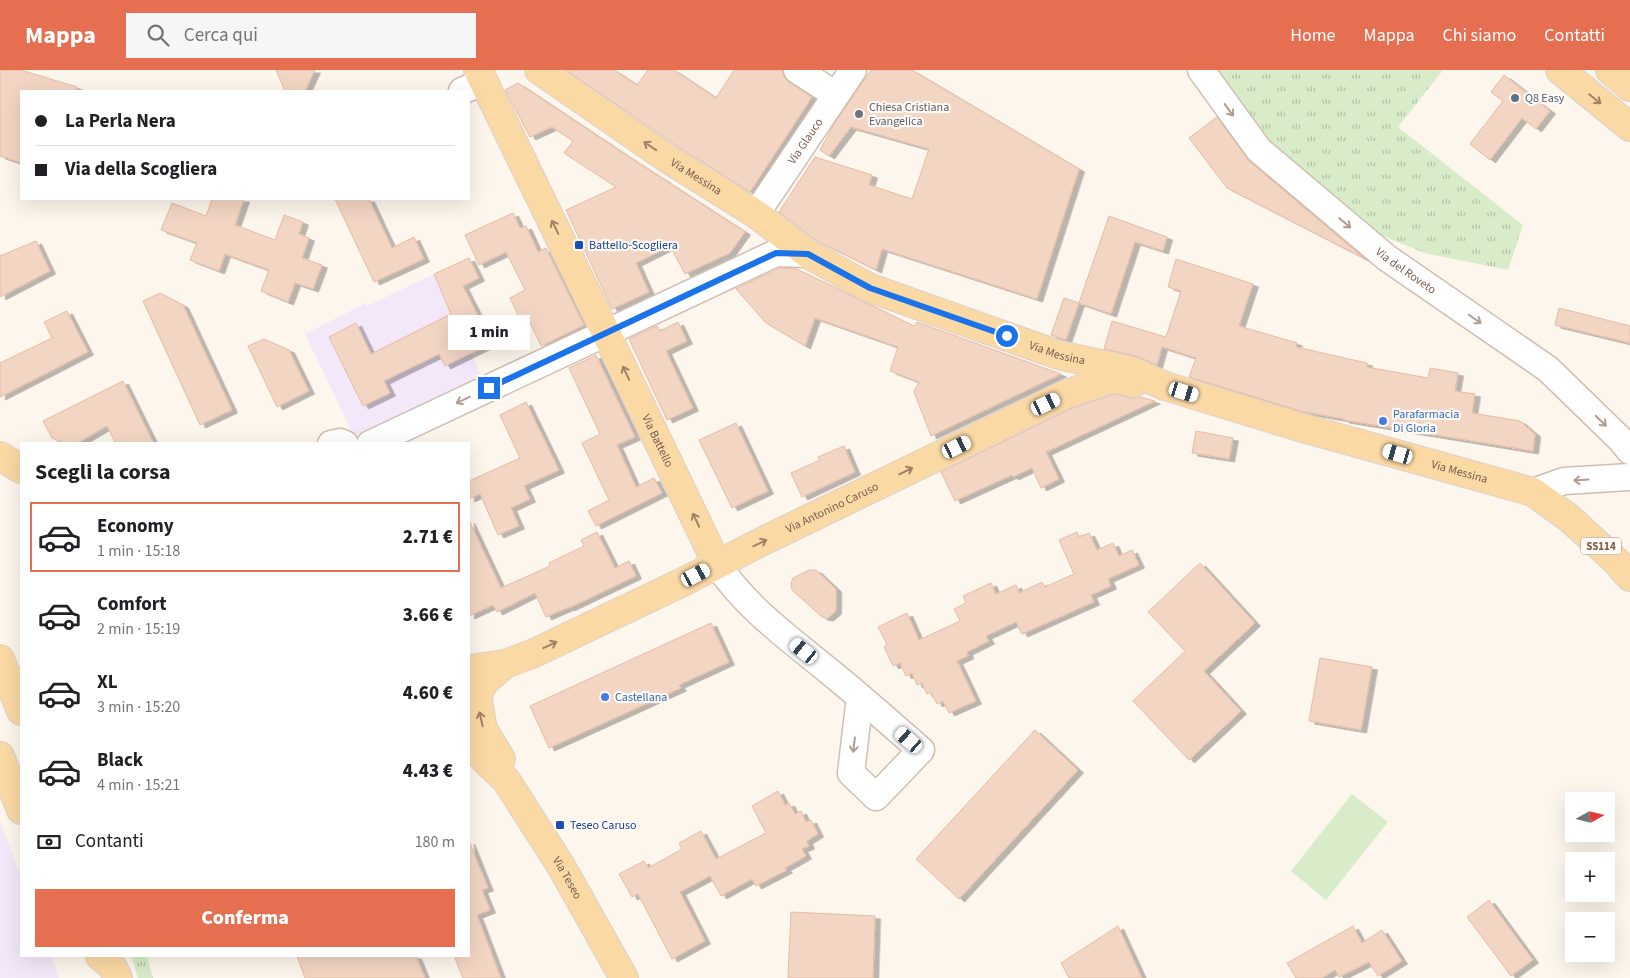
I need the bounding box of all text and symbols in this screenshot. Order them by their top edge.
search box [126,13,476,58]
text: Mappa [25,18,96,53]
icon: search [144,21,172,49]
text: Cerca qui [184,22,258,49]
text: Home [1290,23,1336,48]
text: Mappa [1364,23,1415,48]
text: Chi siamo [1443,23,1516,48]
text: Contatti [1544,23,1605,48]
place label: Q8 Easy [1525,90,1565,107]
marker: Q8 Easy [1509,92,1521,104]
one-way arrow [1588,93,1601,104]
place label: Chiesa Cristiana Evangelica [869,99,949,130]
one-way arrow [1224,103,1235,116]
text: La Perla Nera [65,108,176,135]
marker: Chiesa Cristiana Evangelica [853,108,865,120]
street label: Via Glauco [783,115,827,167]
one-way arrow [643,141,657,151]
street label: Via Messina [667,154,725,199]
text: Via della Scogliera [65,156,217,183]
one-way arrow [1338,217,1351,228]
one-way arrow [550,220,559,235]
place label: Battello-Scogliera [589,237,678,254]
marker: Battello-Scogliera [573,239,585,251]
street label: Via del Roveto [1372,243,1440,298]
one-way arrow [1468,314,1482,324]
callout: 1 min [448,316,530,350]
text: 1 min [469,321,509,343]
route start [996,325,1018,347]
street label: Via Messina [1027,337,1087,369]
one-way arrow [621,366,631,381]
route end [478,377,500,399]
car [1167,380,1200,404]
car [1029,391,1062,417]
one-way arrow [456,396,471,405]
place label: Parafarmacia Di Gloria [1393,406,1459,437]
street label: Via Battello [638,411,678,470]
marker: Parafarmacia Di Gloria [1377,415,1389,427]
one-way arrow [1595,415,1608,427]
car [940,434,973,460]
car [1381,443,1414,465]
text: Scegli la corsa [35,456,171,488]
street label: Via Messina [1429,456,1490,487]
one-way arrow [898,466,913,476]
one-way arrow [1574,475,1590,484]
street label: Via Antonino Caruso [783,478,881,537]
text: Economy [97,513,174,540]
one-way arrow [690,513,700,528]
icon: car [37,515,82,560]
text: 2.71 € [403,524,453,551]
one-way arrow [752,537,767,547]
road number: SS114 [1581,538,1621,554]
text: 1 min · 15:18 [97,540,180,562]
car [679,561,712,589]
text: Comfort [97,591,167,618]
icon: car [37,593,82,638]
text: 3.66 € [403,602,453,629]
text: 2 min · 15:19 [97,618,180,640]
car [787,636,820,666]
one-way arrow [542,640,557,650]
text: XL [97,669,118,696]
icon: car [37,671,82,716]
text: 4.60 € [403,680,453,707]
place label: Castellana [615,689,667,706]
marker: Castellana [599,691,611,703]
text: 3 min · 15:20 [97,696,180,718]
one-way arrow [476,712,485,728]
car [892,724,925,756]
one-way arrow [849,737,859,753]
text: Black [97,747,143,774]
icon: car [37,749,82,794]
text: 4.43 € [403,758,453,785]
text: 4 min · 15:21 [97,774,180,796]
north arrow [1565,792,1615,842]
map controls [1565,792,1615,962]
place label: Teseo Caruso [570,817,637,834]
marker: Teseo Caruso [554,819,566,831]
icon: cash [35,828,63,856]
text: Contanti [75,828,144,855]
text: 180 m [415,831,455,853]
button: + [1565,852,1615,902]
street label: Via Teseo [548,853,586,902]
button: Conferma [35,889,455,947]
button: − [1565,912,1615,962]

